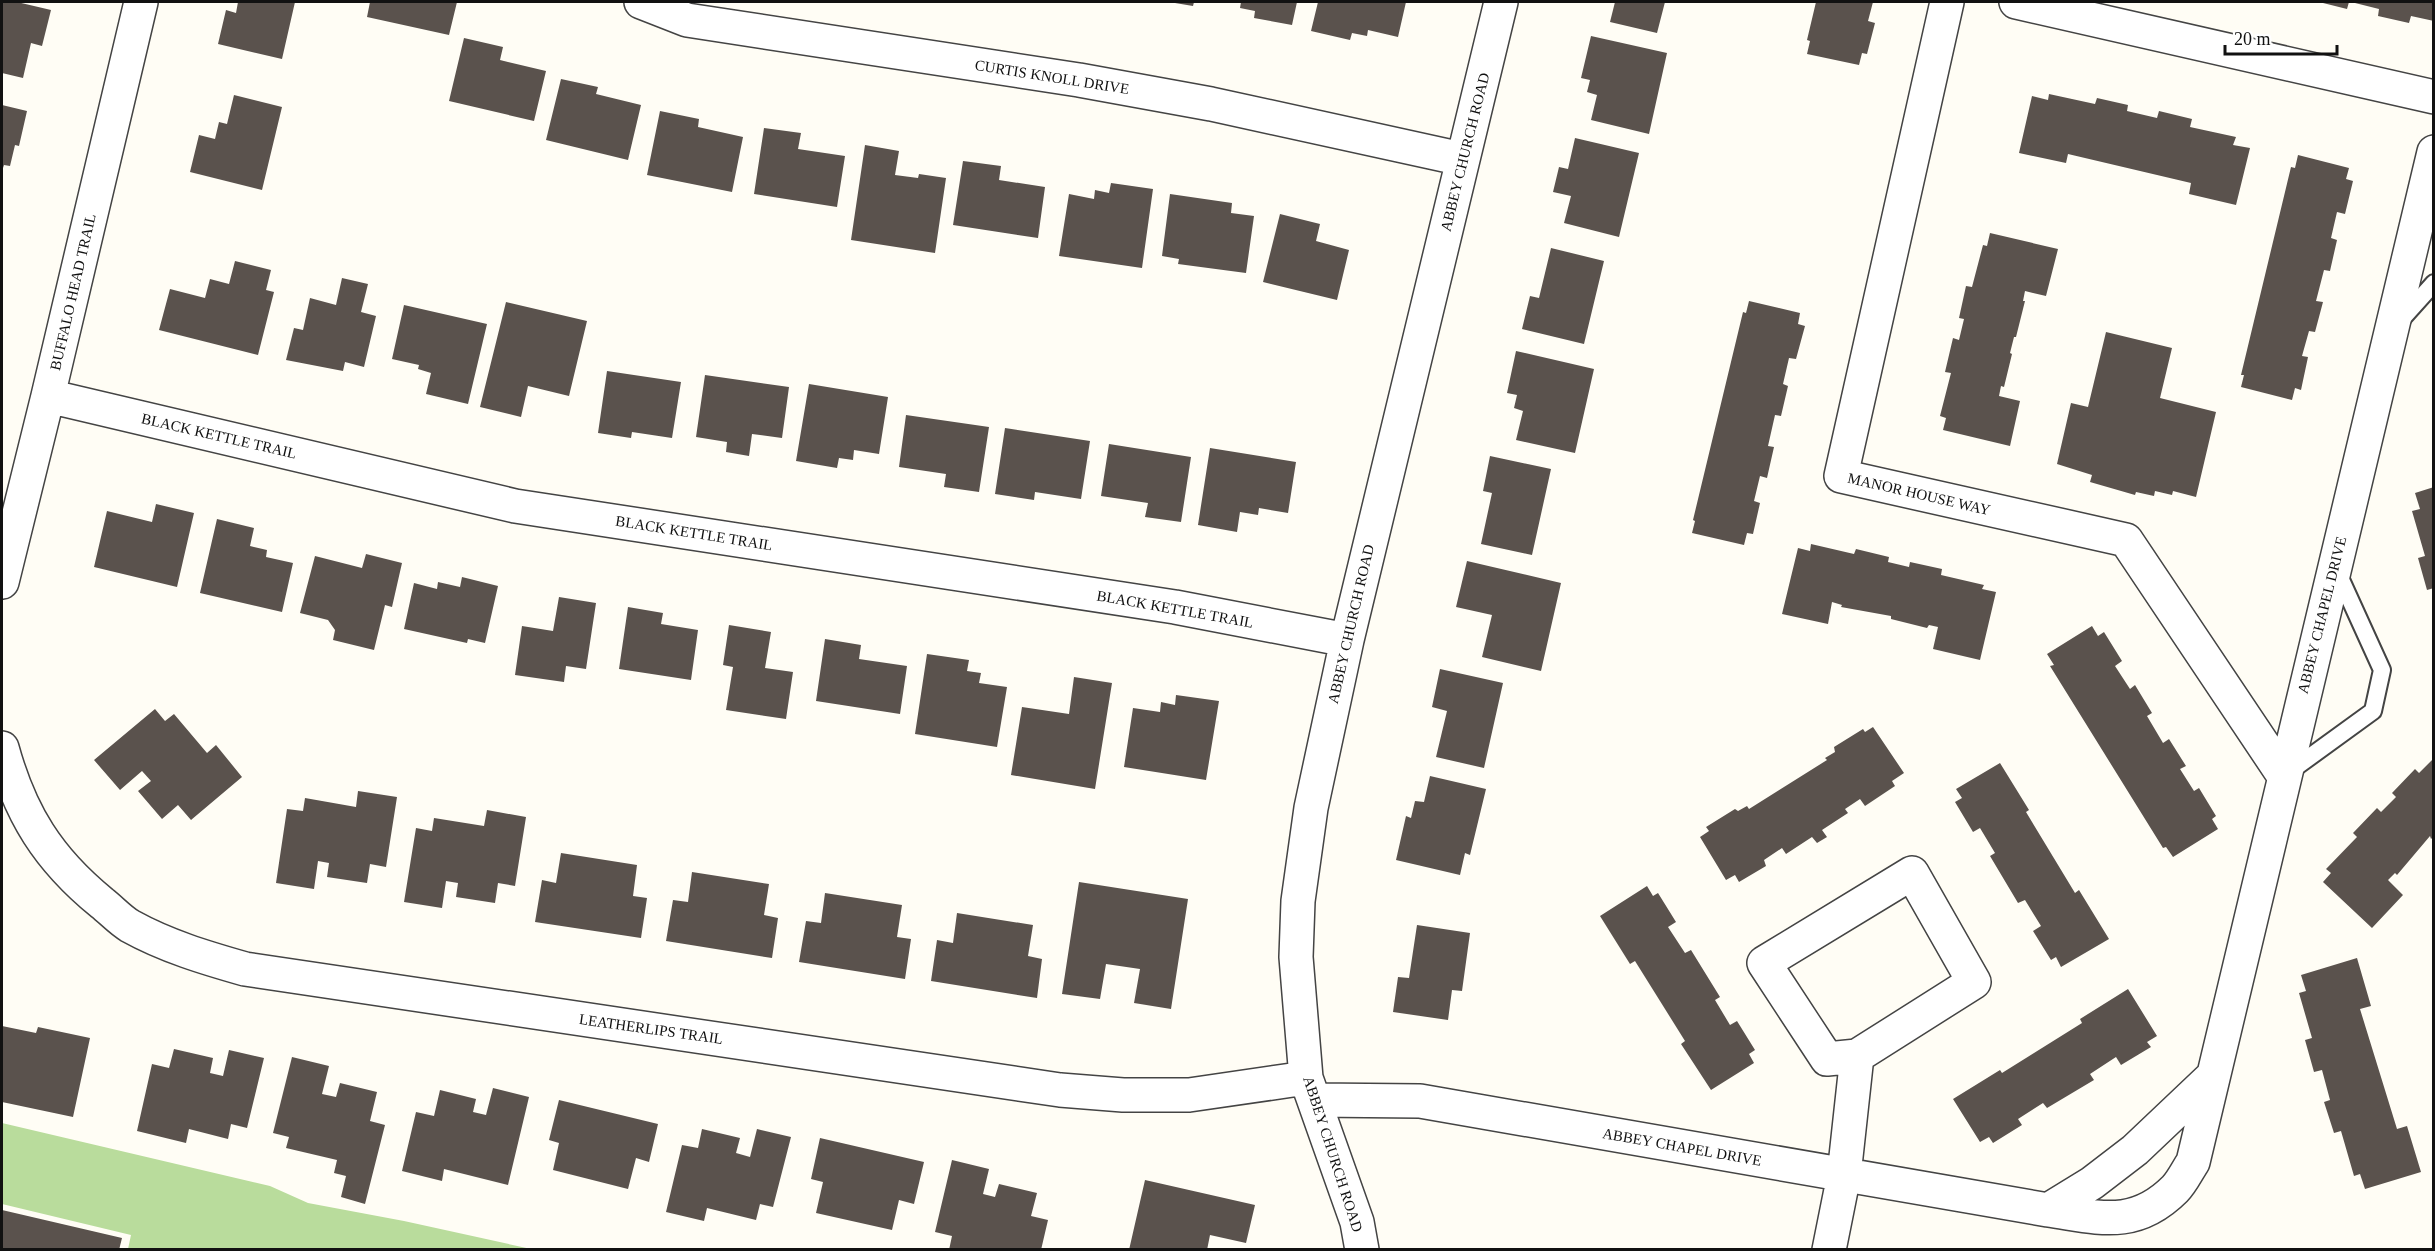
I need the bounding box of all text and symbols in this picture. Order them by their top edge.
scale bar [2225,18,2338,56]
text: 20 m [2234,29,2271,49]
street label: CURTIS KNOLL DRIVE [974,57,1130,97]
street label: ABBEY CHURCH ROAD [1438,71,1492,233]
street label: BUFFALO HEAD TRAIL [47,212,99,372]
street label: BLACK KETTLE TRAIL [140,410,298,462]
street label: MANOR HOUSE WAY [1846,470,1992,518]
street label: BLACK KETTLE TRAIL [614,513,774,553]
street label: ABBEY CHAPEL DRIVE [2295,535,2349,695]
street label: ABBEY CHURCH ROAD [1325,543,1377,705]
street label: BLACK KETTLE TRAIL [1095,587,1255,631]
street label: LEATHERLIPS TRAIL [578,1011,724,1047]
street label: ABBEY CHURCH ROAD [1300,1074,1366,1234]
street label: ABBEY CHAPEL DRIVE [1601,1125,1763,1169]

